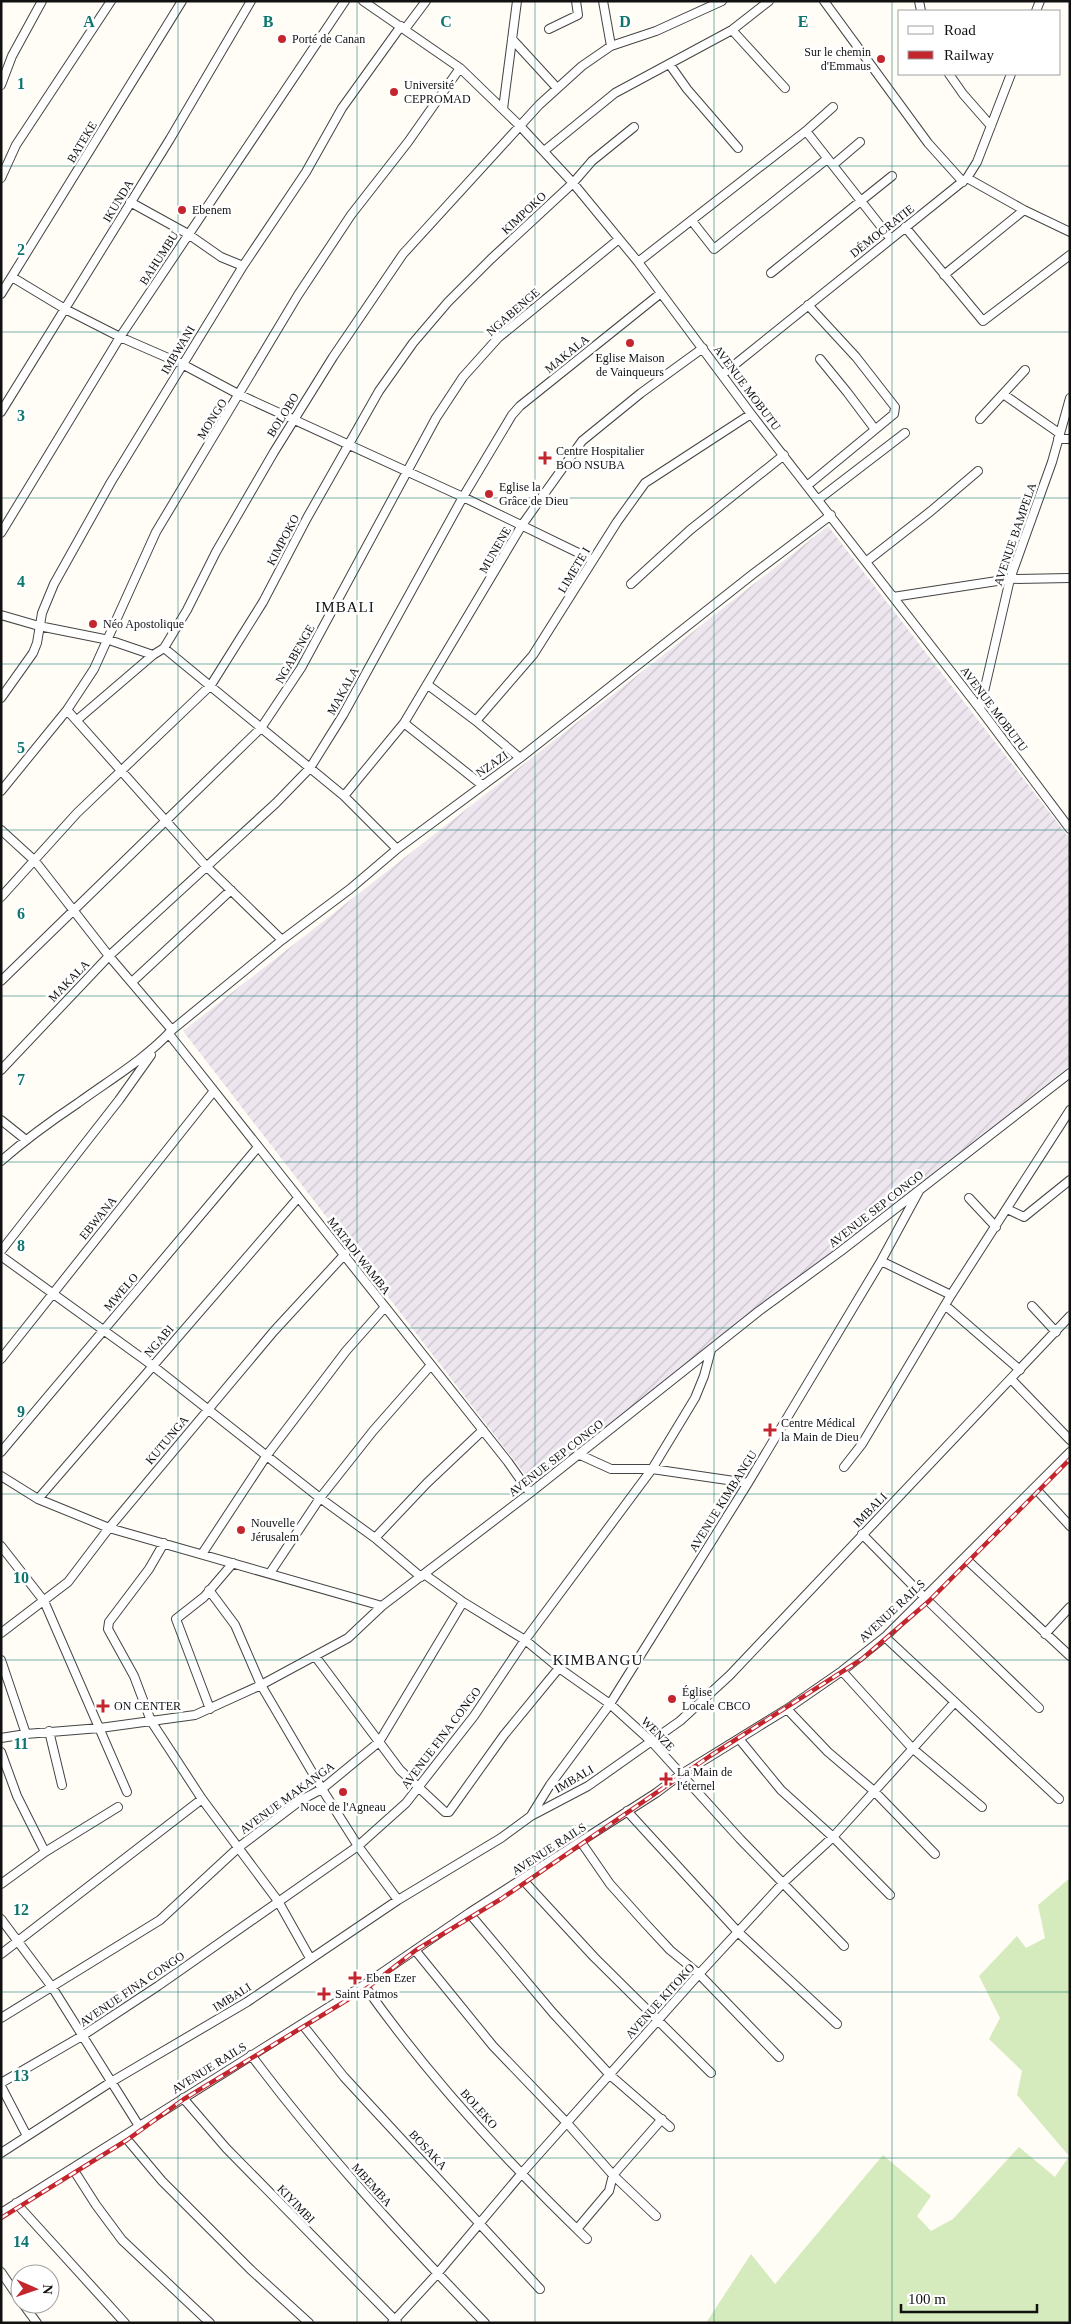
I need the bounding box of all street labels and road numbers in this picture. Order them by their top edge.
street label: BATEKE [64,119,100,165]
street label: IKUNDA [100,177,136,225]
street label: KIMPOKO [499,189,549,237]
street label: DÉMOCRATIE [847,202,917,260]
street label: BAHUMBU [136,228,182,288]
street label: NGABENGE [484,285,542,339]
street label: IMBWANI [158,323,198,377]
street label: MAKALA [542,332,592,376]
street label: AVENUE MOBUTU [710,343,784,434]
street label: BOLOBO [264,390,302,440]
street label: MONGO [194,396,230,442]
street label: AVENUE BAMPELA [991,480,1039,587]
street label: KIMPOKO [264,512,302,568]
street label: MUNENE [476,524,514,576]
street label: LIMETE I [555,545,593,595]
street label: NGABENGE [272,622,318,686]
street label: MAKALA [324,664,362,717]
street label: AVENUE MOBUTU [957,664,1031,755]
street label: NZAZI [473,748,511,780]
street label: MAKALA [46,957,93,1005]
street label: AVENUE SEP CONGO [826,1167,927,1250]
street label: EBWANA [76,1193,120,1242]
street label: MATADI WAMBA [324,1214,394,1298]
street label: MWELO [101,1270,141,1314]
street label: NGABI [141,1322,177,1360]
street label: KUTUNGA [143,1413,192,1467]
street label: AVENUE SEP CONGO [506,1416,607,1499]
street label: AVENUE KIMBANGU [686,1447,760,1554]
street label: IMBALI [850,1490,890,1530]
street label: AVENUE RAILS [856,1577,928,1645]
street label: AVENUE FINA CONGO [398,1684,484,1792]
street label: WENZE [638,1714,678,1754]
street label: AVENUE MAKANGA [237,1759,337,1837]
street label: IMBALI [552,1762,596,1796]
street label: AVENUE RAILS [509,1820,589,1878]
street label: AVENUE FINA CONGO [77,1948,187,2029]
street label: AVENUE KITOKO [622,1960,698,2042]
street label: IMBALI [210,1980,254,2014]
street label: AVENUE RAILS [169,2039,249,2097]
street label: BOLEKO [458,2086,501,2132]
street label: BOSAKA [406,2127,450,2173]
street label: MBEMBA [349,2160,395,2210]
street label: KIYIMBI [274,2182,318,2226]

